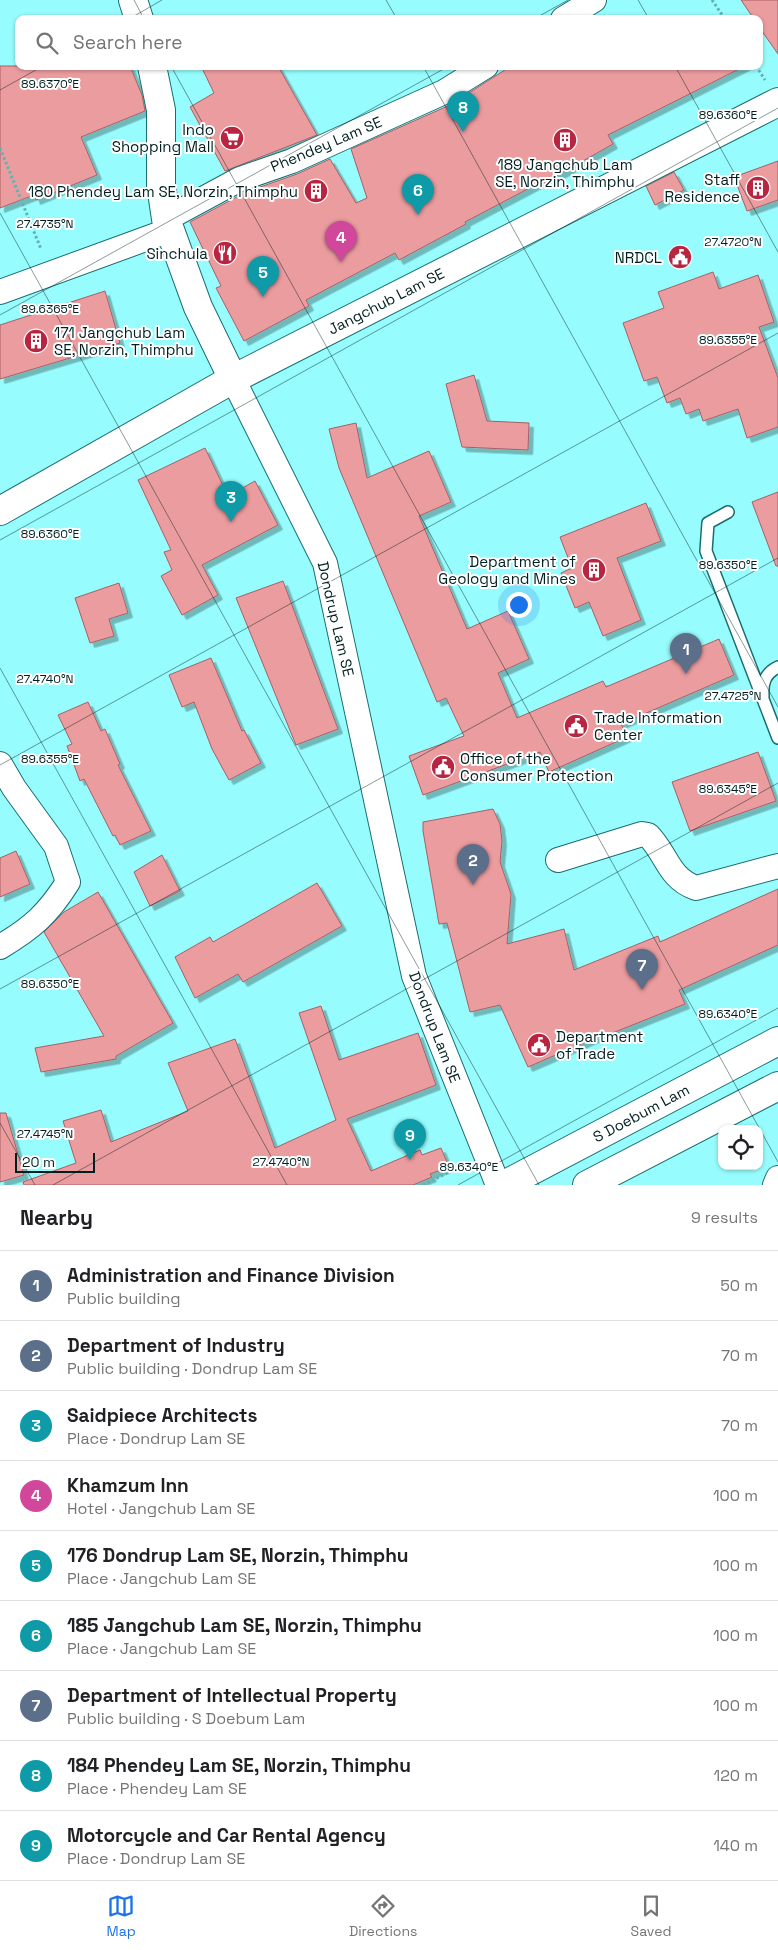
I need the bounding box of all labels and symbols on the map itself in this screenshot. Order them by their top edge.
text: 89.6370°E [21,76,79,92]
pin: 8 [447,91,479,132]
text: 89.6360°E [699,107,758,123]
street label: Phendey Lam SE [267,112,385,176]
place label: Indo Shopping Mall [112,120,214,156]
supermarket icon: Indo Shopping Mall [219,125,245,151]
building icon: 189 Jangchub Lam SE, Norzin, Thimphu [552,127,578,153]
place label: 189 Jangchub Lam SE, Norzin, Thimphu [495,155,635,191]
place label: Staff Residence [664,170,741,206]
pin: 6 [402,174,434,215]
building icon: Staff Residence [745,175,771,201]
building icon: 180 Phendey Lam SE, Norzin, Thimphu [303,178,329,204]
place label: 180 Phendey Lam SE, Norzin, Thimphu [28,182,298,201]
text: 27.4735°N [16,216,74,232]
pin: 4 [325,221,357,262]
text: 27.4720°N [704,234,762,250]
restaurant icon: Sinchula [212,240,238,266]
place label: Sinchula [146,244,208,263]
public building icon: NRDCL [667,244,693,270]
place label: NRDCL [615,248,662,267]
pin: 5 [247,256,279,297]
street label: Jangchub Lam SE [325,263,447,339]
text: 89.6365°E [21,301,79,317]
place label: 171 Jangchub Lam SE, Norzin, Thimphu [54,323,194,359]
building icon: 171 Jangchub Lam SE, Norzin, Thimphu [23,328,49,354]
text: 89.6355°E [699,332,757,348]
pin: 3 [215,481,247,522]
text: 89.6360°E [21,526,80,542]
place label: Department of Geology and Mines [438,552,576,588]
building icon: Department of Geology and Mines [581,557,607,583]
text: 89.6350°E [699,557,757,573]
street label: Dondrup Lam SE [314,560,358,678]
your location [506,592,532,618]
pin: 1 [670,633,702,674]
text: 27.4740°N [16,671,74,687]
text: 27.4725°N [705,688,761,704]
place label: Trade Information Center [594,708,722,744]
public building icon: Trade Information Center [563,713,589,739]
place label: Office of the Consumer Protection [460,749,613,785]
text: 89.6355°E [21,751,79,767]
public building icon: Office of the Consumer Protection [430,754,456,780]
text: 89.6345°E [699,781,757,797]
pin: 2 [457,844,489,885]
pin: 7 [626,949,658,990]
street label: Dondrup Lam SE [405,969,465,1085]
text: 89.6350°E [21,976,79,992]
text: 89.6340°E [699,1006,758,1022]
place label: Department of Trade [556,1027,643,1063]
public building icon: Department of Trade [526,1032,552,1058]
street label: S Doebum Lam [590,1080,692,1146]
pin: 9 [394,1119,426,1160]
text: 27.4745°N [17,1126,73,1142]
scale bar [15,1150,95,1173]
text: 27.4740°N [252,1154,310,1170]
text: 89.6340°E [440,1159,499,1175]

